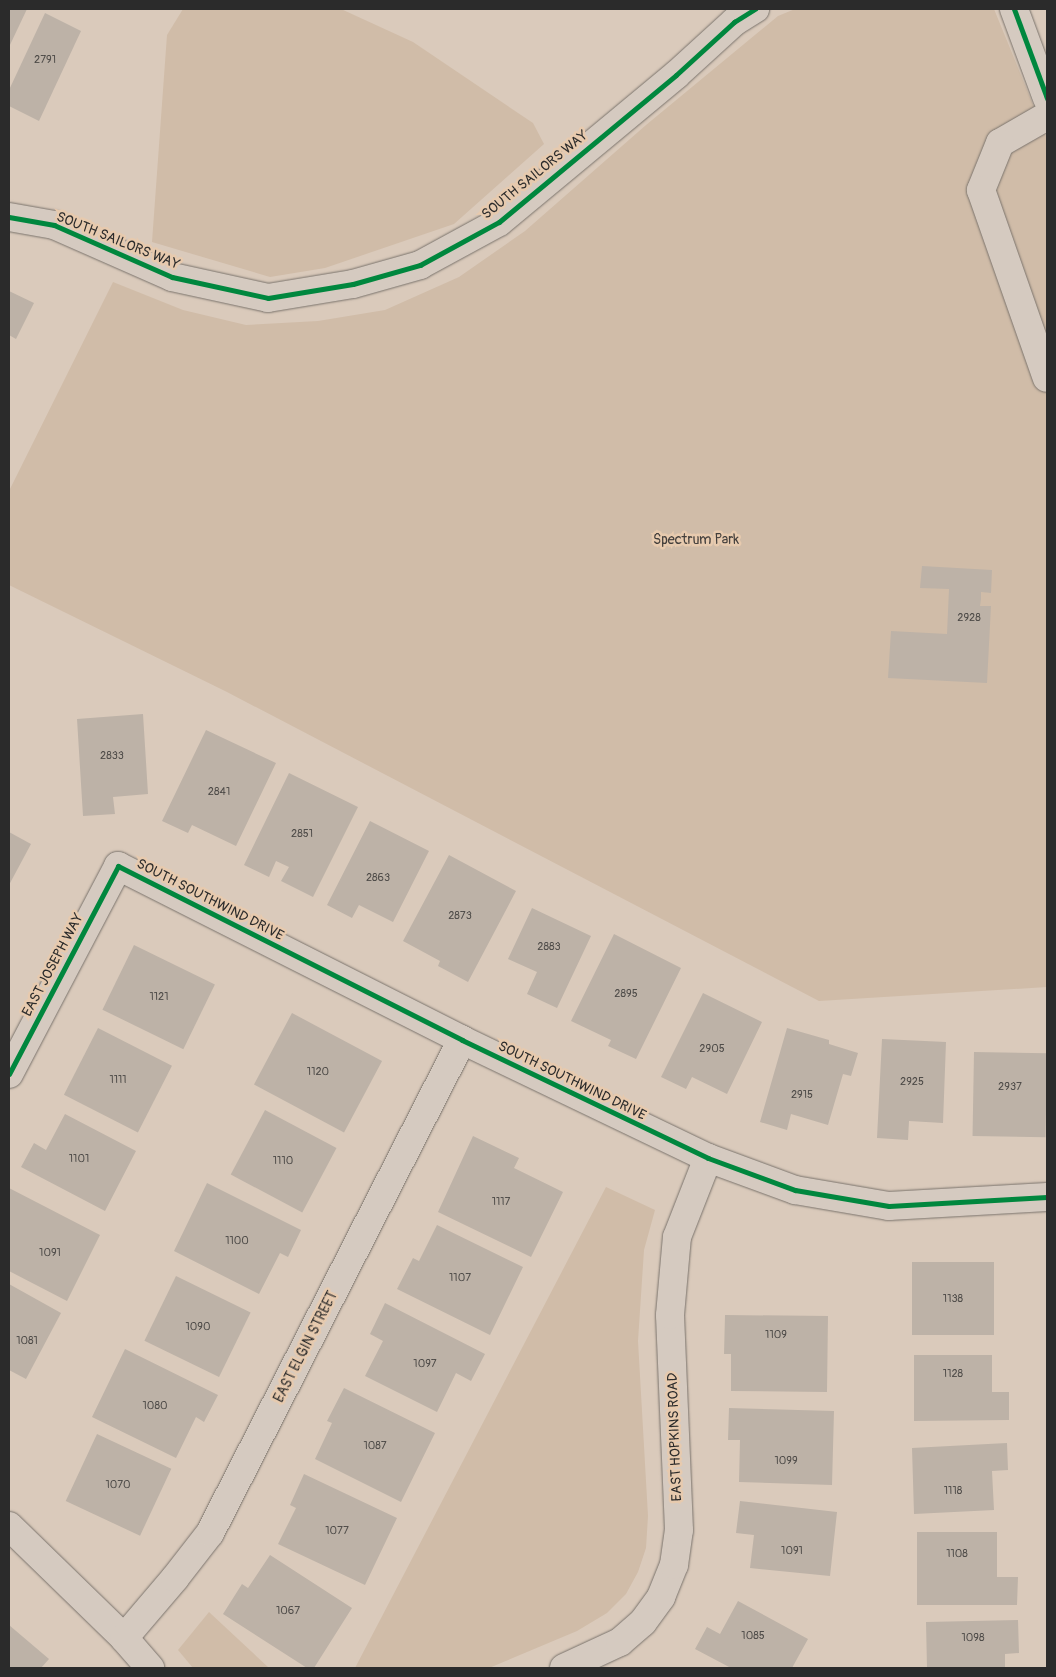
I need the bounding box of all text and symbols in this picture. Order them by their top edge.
house number: 2791 [34,53,56,67]
street label: SOUTH SAILORS WAY [479,127,591,223]
street label: SOUTH SAILORS WAY [54,209,182,273]
park label: Spectrum Park [653,532,739,548]
house number: 2928 [957,611,981,625]
house number: 2833 [100,749,124,763]
house number: 2841 [208,785,230,799]
house number: 2851 [291,827,313,841]
street label: SOUTH SOUTHWIND DRIVE [134,856,286,944]
house number: 2863 [366,871,390,885]
house number: 2873 [448,909,472,923]
street label: EAST JOSEPH WAY [19,911,87,1019]
house number: 2883 [537,940,561,954]
house number: 2895 [614,987,638,1001]
house number: 1121 [149,990,169,1004]
street label: SOUTH SOUTHWIND DRIVE [495,1038,649,1124]
house number: 2905 [699,1042,725,1056]
house number: 1120 [307,1065,329,1079]
house number: 1111 [109,1073,127,1087]
house number: 2925 [900,1075,924,1089]
house number: 2937 [998,1080,1022,1094]
house number: 2915 [791,1088,813,1102]
house number: 1101 [69,1152,89,1166]
house number: 1110 [273,1154,293,1168]
house number: 1117 [492,1195,510,1209]
house number: 1100 [225,1234,249,1248]
house number: 1091 [39,1246,61,1260]
house number: 1107 [449,1271,471,1285]
street label: EAST ELGIN STREET [271,1289,341,1405]
house number: 1138 [943,1292,963,1306]
house number: 1090 [186,1320,210,1334]
house number: 1109 [765,1328,787,1342]
house number: 1081 [16,1334,38,1348]
house number: 1097 [413,1357,437,1371]
house number: 1128 [943,1367,963,1381]
street label: EAST HOPKINS ROAD [664,1372,686,1502]
house number: 1080 [143,1399,167,1413]
house number: 1087 [363,1439,387,1453]
house number: 1099 [774,1454,798,1468]
house number: 1070 [105,1478,131,1492]
house number: 1118 [944,1484,962,1498]
house number: 1077 [325,1524,349,1538]
house number: 1091 [781,1544,803,1558]
house number: 1108 [946,1547,968,1561]
house number: 1067 [276,1604,300,1618]
house number: 1085 [741,1629,765,1643]
house number: 1098 [961,1631,985,1645]

